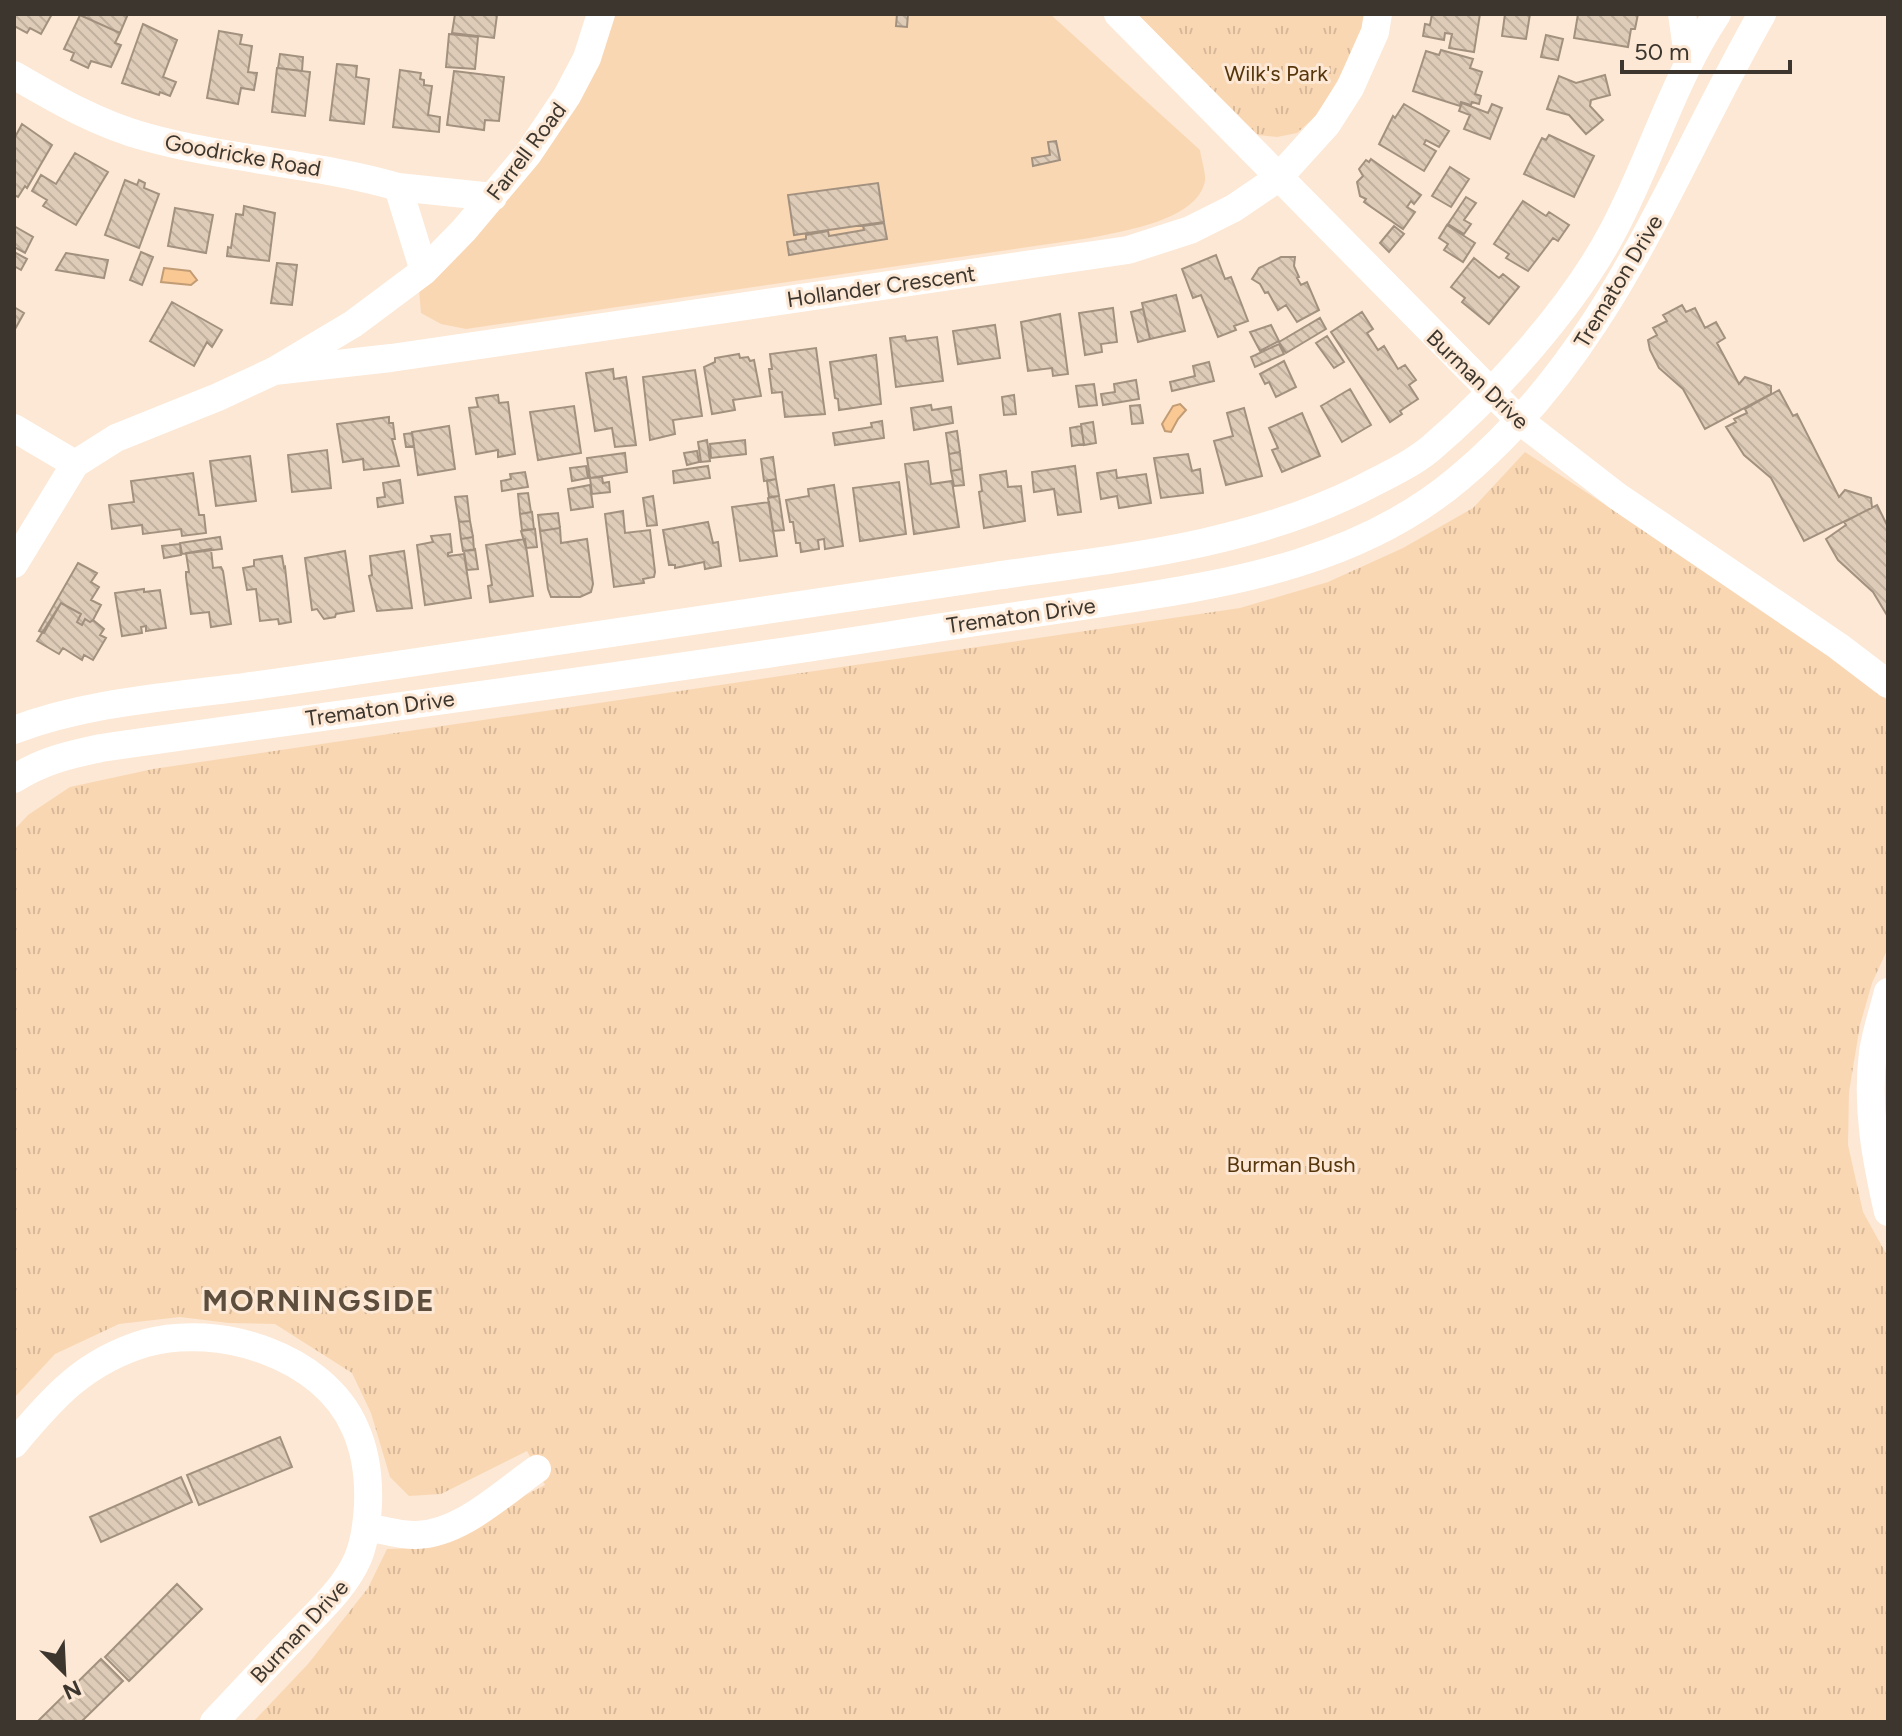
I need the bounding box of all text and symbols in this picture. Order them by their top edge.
scale bar [1622,24,1790,74]
text: 50 m [1634,37,1690,66]
park label: Wilk's Park [1224,60,1328,87]
street label: Farrell Road [481,97,572,206]
street label: Goodricke Road [163,128,323,183]
street label: Trematon Drive [1568,210,1669,353]
street label: Hollander Crescent [785,260,977,313]
street label: Burman Drive [1421,324,1534,435]
street label: Trematon Drive [945,592,1097,639]
street label: Trematon Drive [304,685,456,732]
park label: Burman Bush [1226,1151,1356,1178]
district label: MORNINGSIDE [202,1282,436,1319]
street label: Burman Drive [245,1574,354,1689]
north arrow [24,1632,104,1712]
text: N [59,1674,85,1706]

